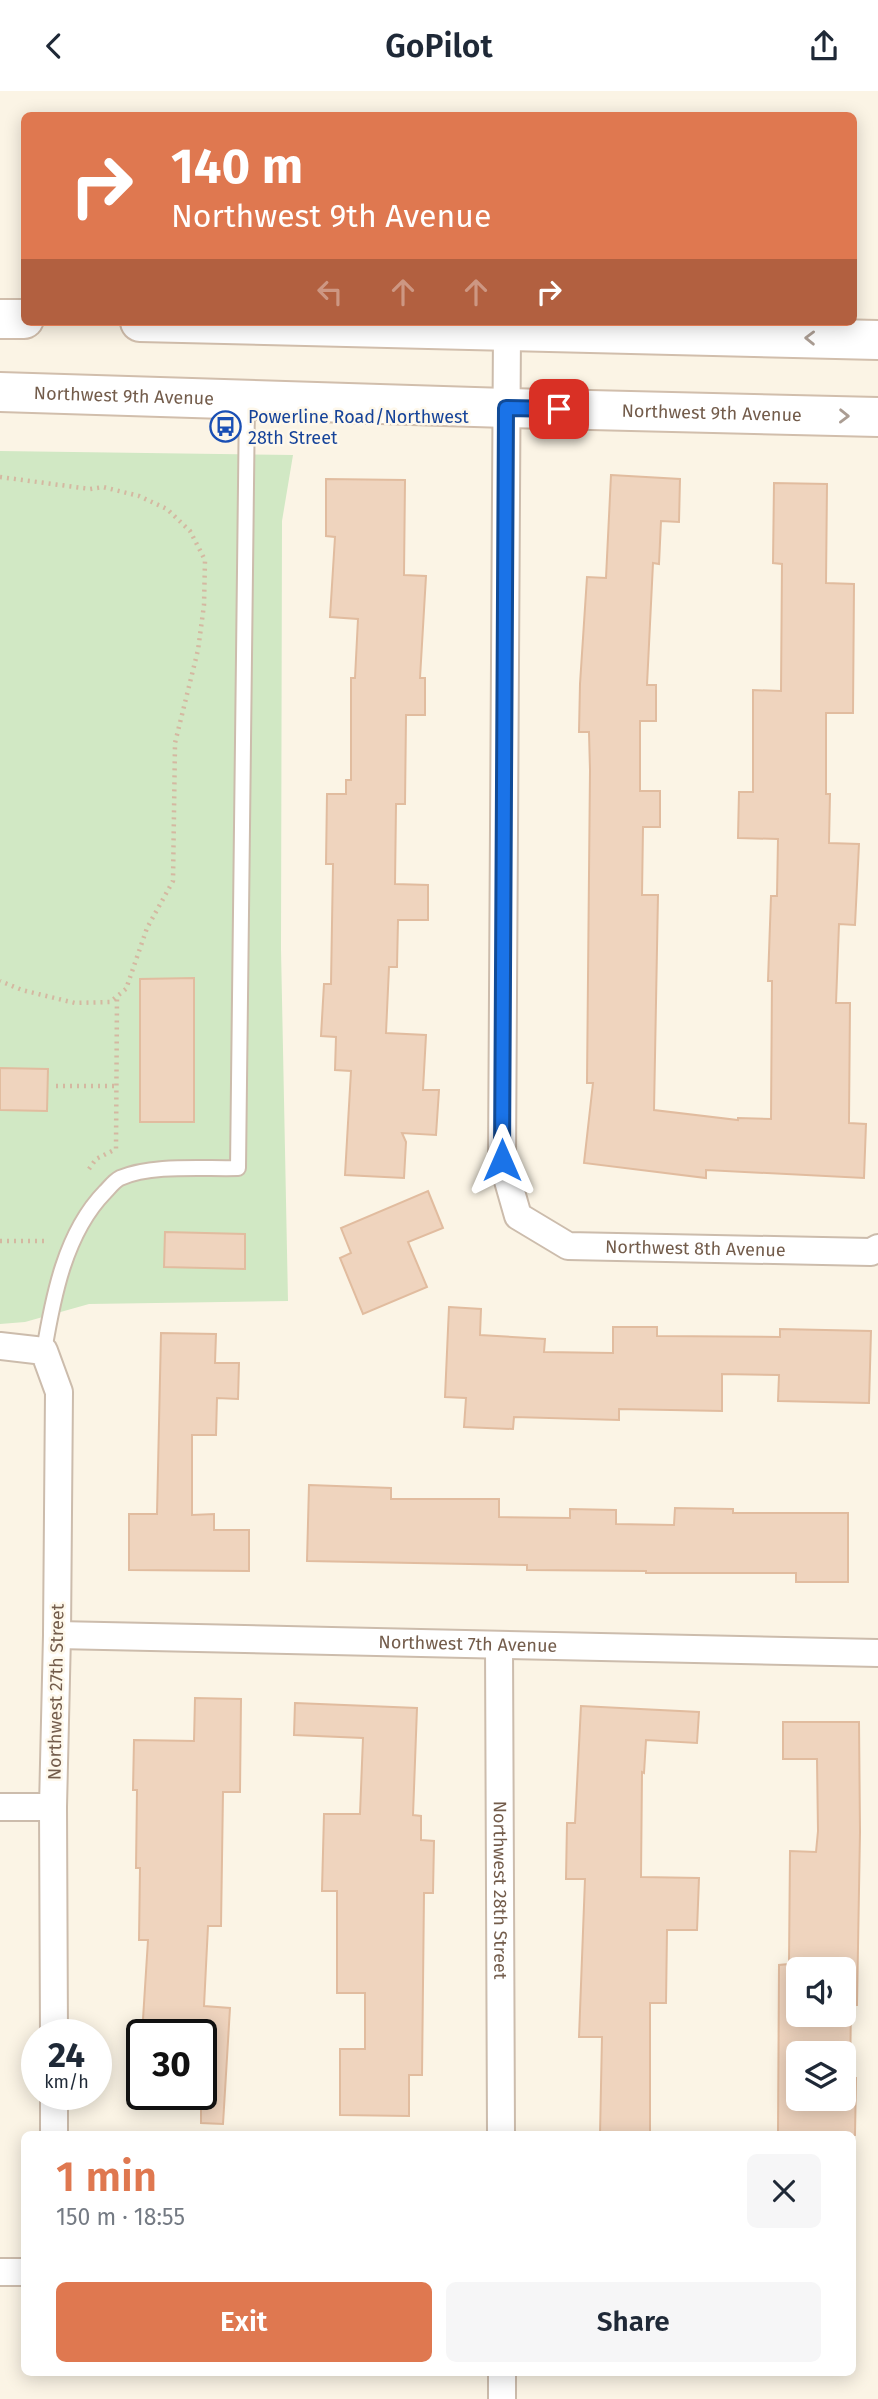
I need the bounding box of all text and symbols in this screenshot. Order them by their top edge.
icon: back [35,27,73,65]
text: GoPilot [385,27,493,65]
icon: share [805,27,843,65]
text: 140 m [171,137,303,196]
icon: right [56,140,147,231]
text: Northwest 9th Avenue [171,197,491,235]
icon: left [311,273,349,311]
icon: ahead [384,273,422,311]
icon: ahead [457,273,495,311]
icon: right [530,273,568,311]
one-way arrow [804,331,815,346]
pin [529,379,589,439]
street label: Northwest 9th Avenue [33,382,214,410]
icon: arrive [540,390,578,428]
street label: Northwest 9th Avenue [621,400,802,426]
place label: Powerline Road/Northwest 28th Street [248,406,469,449]
one-way arrow [839,408,849,424]
bus stop icon: Powerline Road/Northwest 28th Street [208,410,242,444]
position arrow [465,1123,539,1197]
street label: Northwest 8th Avenue [605,1236,786,1261]
street label: Northwest 27th Street [43,1603,69,1780]
street label: Northwest 7th Avenue [378,1631,558,1657]
street label: Northwest 28th Street [489,1801,511,1980]
map controls [786,1957,856,2111]
button: sound [786,1957,856,2027]
speed limit sign: 30 [126,2019,217,2110]
text: 24 [48,2034,85,2076]
button: layers [786,2041,856,2111]
text: km/h [44,2071,89,2093]
text: 1 min [56,2152,157,2202]
button: close [747,2154,821,2228]
text: 150 m · 18:55 [56,2203,185,2231]
button: Exit [56,2282,432,2362]
button: Share [446,2282,821,2362]

